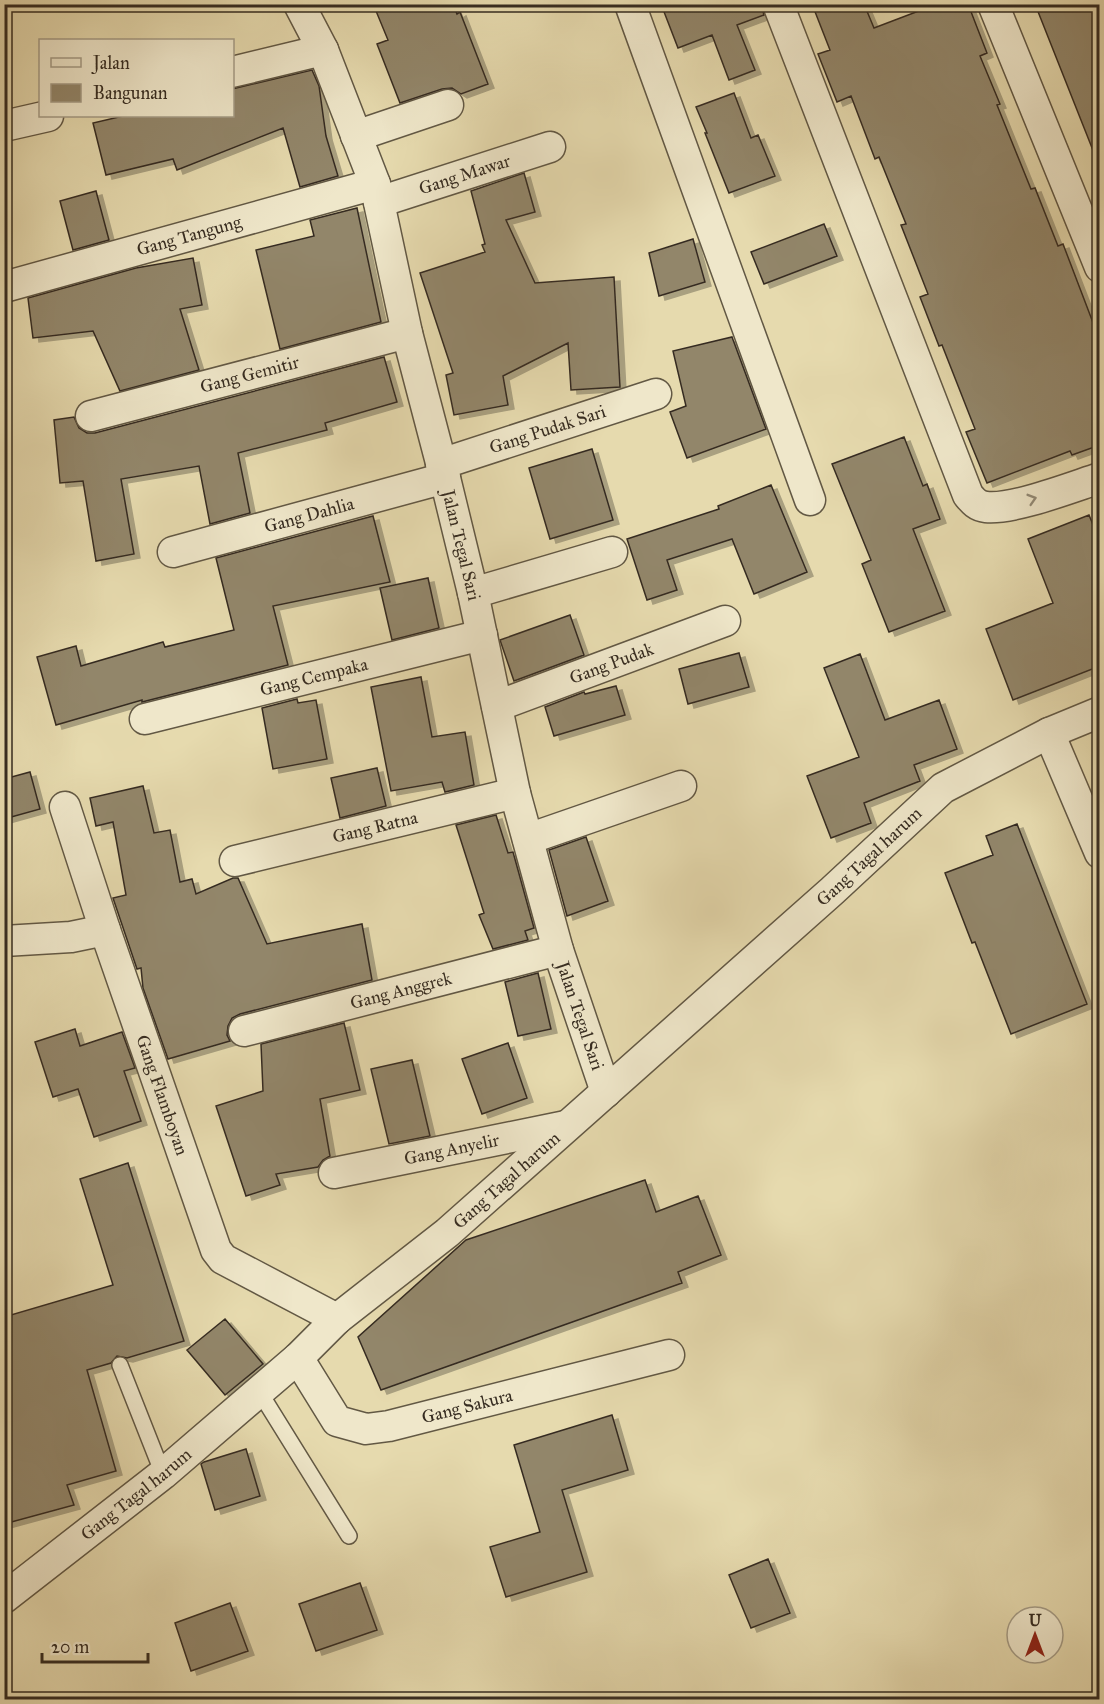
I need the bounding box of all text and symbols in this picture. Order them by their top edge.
legend [39,39,234,117]
text: Jalan [91,52,130,75]
text: Bangunan [93,82,168,105]
street label: Gang Mawar [416,149,514,199]
street label: Gang Tangung [134,210,245,261]
street label: Gang Gemitir [198,351,302,398]
street label: Gang Pudak Sari [486,400,609,459]
street label: Jalan Tegal Sari [436,485,485,603]
street label: Gang Dahlia [262,492,357,538]
one-way arrow [1026,494,1036,506]
street label: Gang Pudak [566,638,657,689]
street label: Gang Cempaka [258,653,370,701]
street label: Gang Tagal harum [812,802,926,911]
street label: Gang Ratna [330,806,420,848]
street label: Jalan Tegal Sari [550,957,609,1073]
street label: Gang Anggrek [348,967,455,1014]
street label: Gang Flamboyan [131,1032,193,1158]
street label: Gang Tagal harum [448,1127,565,1233]
street label: Gang Anyelir [402,1129,501,1170]
street label: Gang Sakura [419,1384,515,1428]
street label: Gang Tagal harum [76,1443,196,1545]
north arrow [1005,1605,1065,1665]
text: U [1029,1611,1042,1630]
scale bar [42,1626,148,1664]
text: 20 m [51,1636,89,1658]

